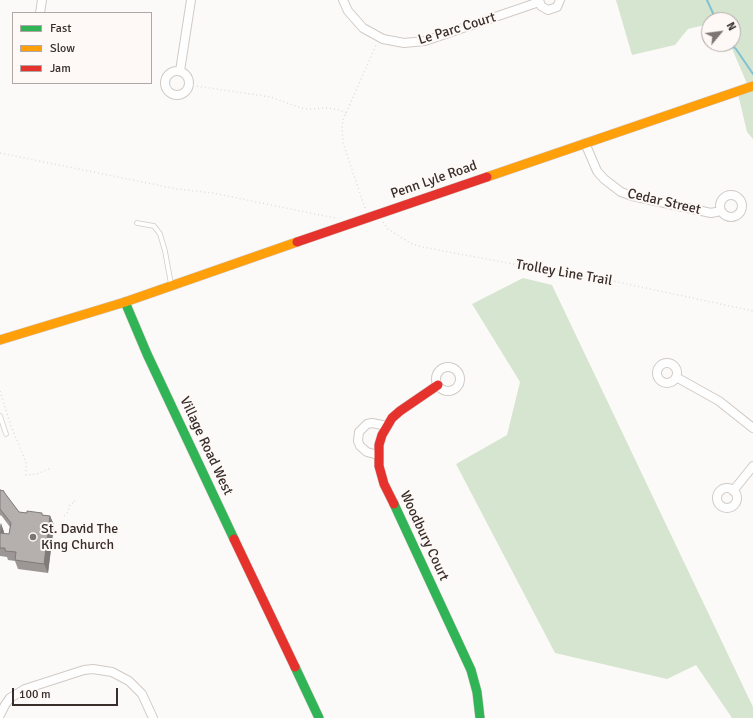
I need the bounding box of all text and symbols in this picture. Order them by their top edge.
street label: Le Parc Court [416,9,498,49]
legend [12,12,152,84]
north arrow [701,12,741,52]
text: N [724,20,739,33]
text: Fast [50,21,71,36]
text: Slow [50,41,75,56]
text: Jam [50,61,71,76]
street label: Penn Lyle Road [389,157,479,203]
street label: Cedar Street [626,185,702,219]
street label: Trolley Line Trail [514,256,614,290]
street label: Village Road West [176,394,236,498]
street label: Woodbury Court [396,488,452,584]
place label: St. David The King Church [41,521,118,554]
marker: St. David The King Church [28,532,38,542]
scale bar [14,680,120,706]
text: 100 m [19,687,51,702]

